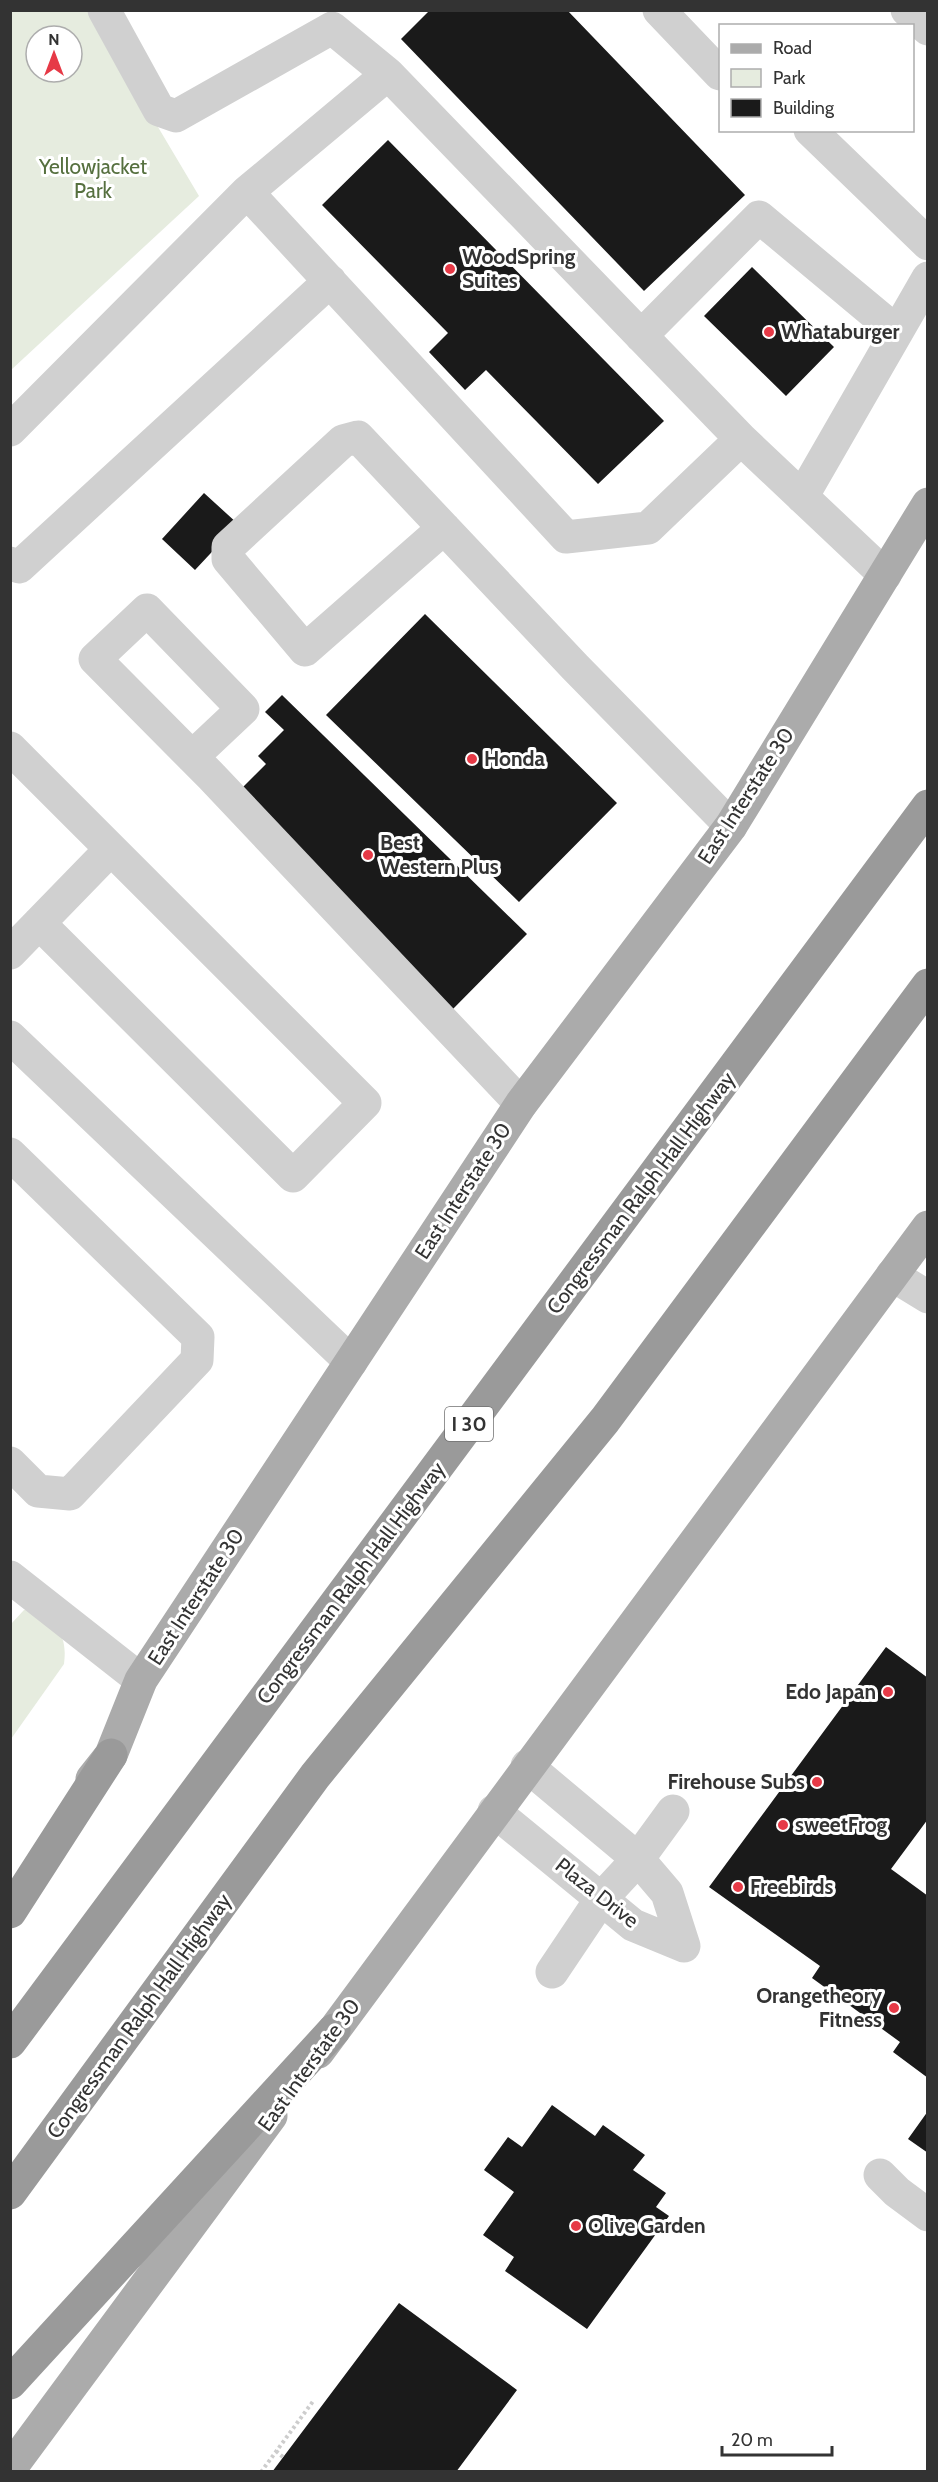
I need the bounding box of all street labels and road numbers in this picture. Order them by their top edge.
street label: East Interstate 30 [692,723,799,869]
street label: Congressman Ralph Hall Highway [541,1066,740,1319]
street label: East Interstate 30 [409,1118,516,1264]
road number: I 30 [445,1407,493,1441]
street label: Congressman Ralph Hall Highway [251,1456,450,1709]
street label: East Interstate 30 [142,1524,249,1670]
street label: Plaza Drive [551,1852,644,1933]
street label: Congressman Ralph Hall Highway [41,1888,236,2143]
street label: East Interstate 30 [252,1994,365,2136]

